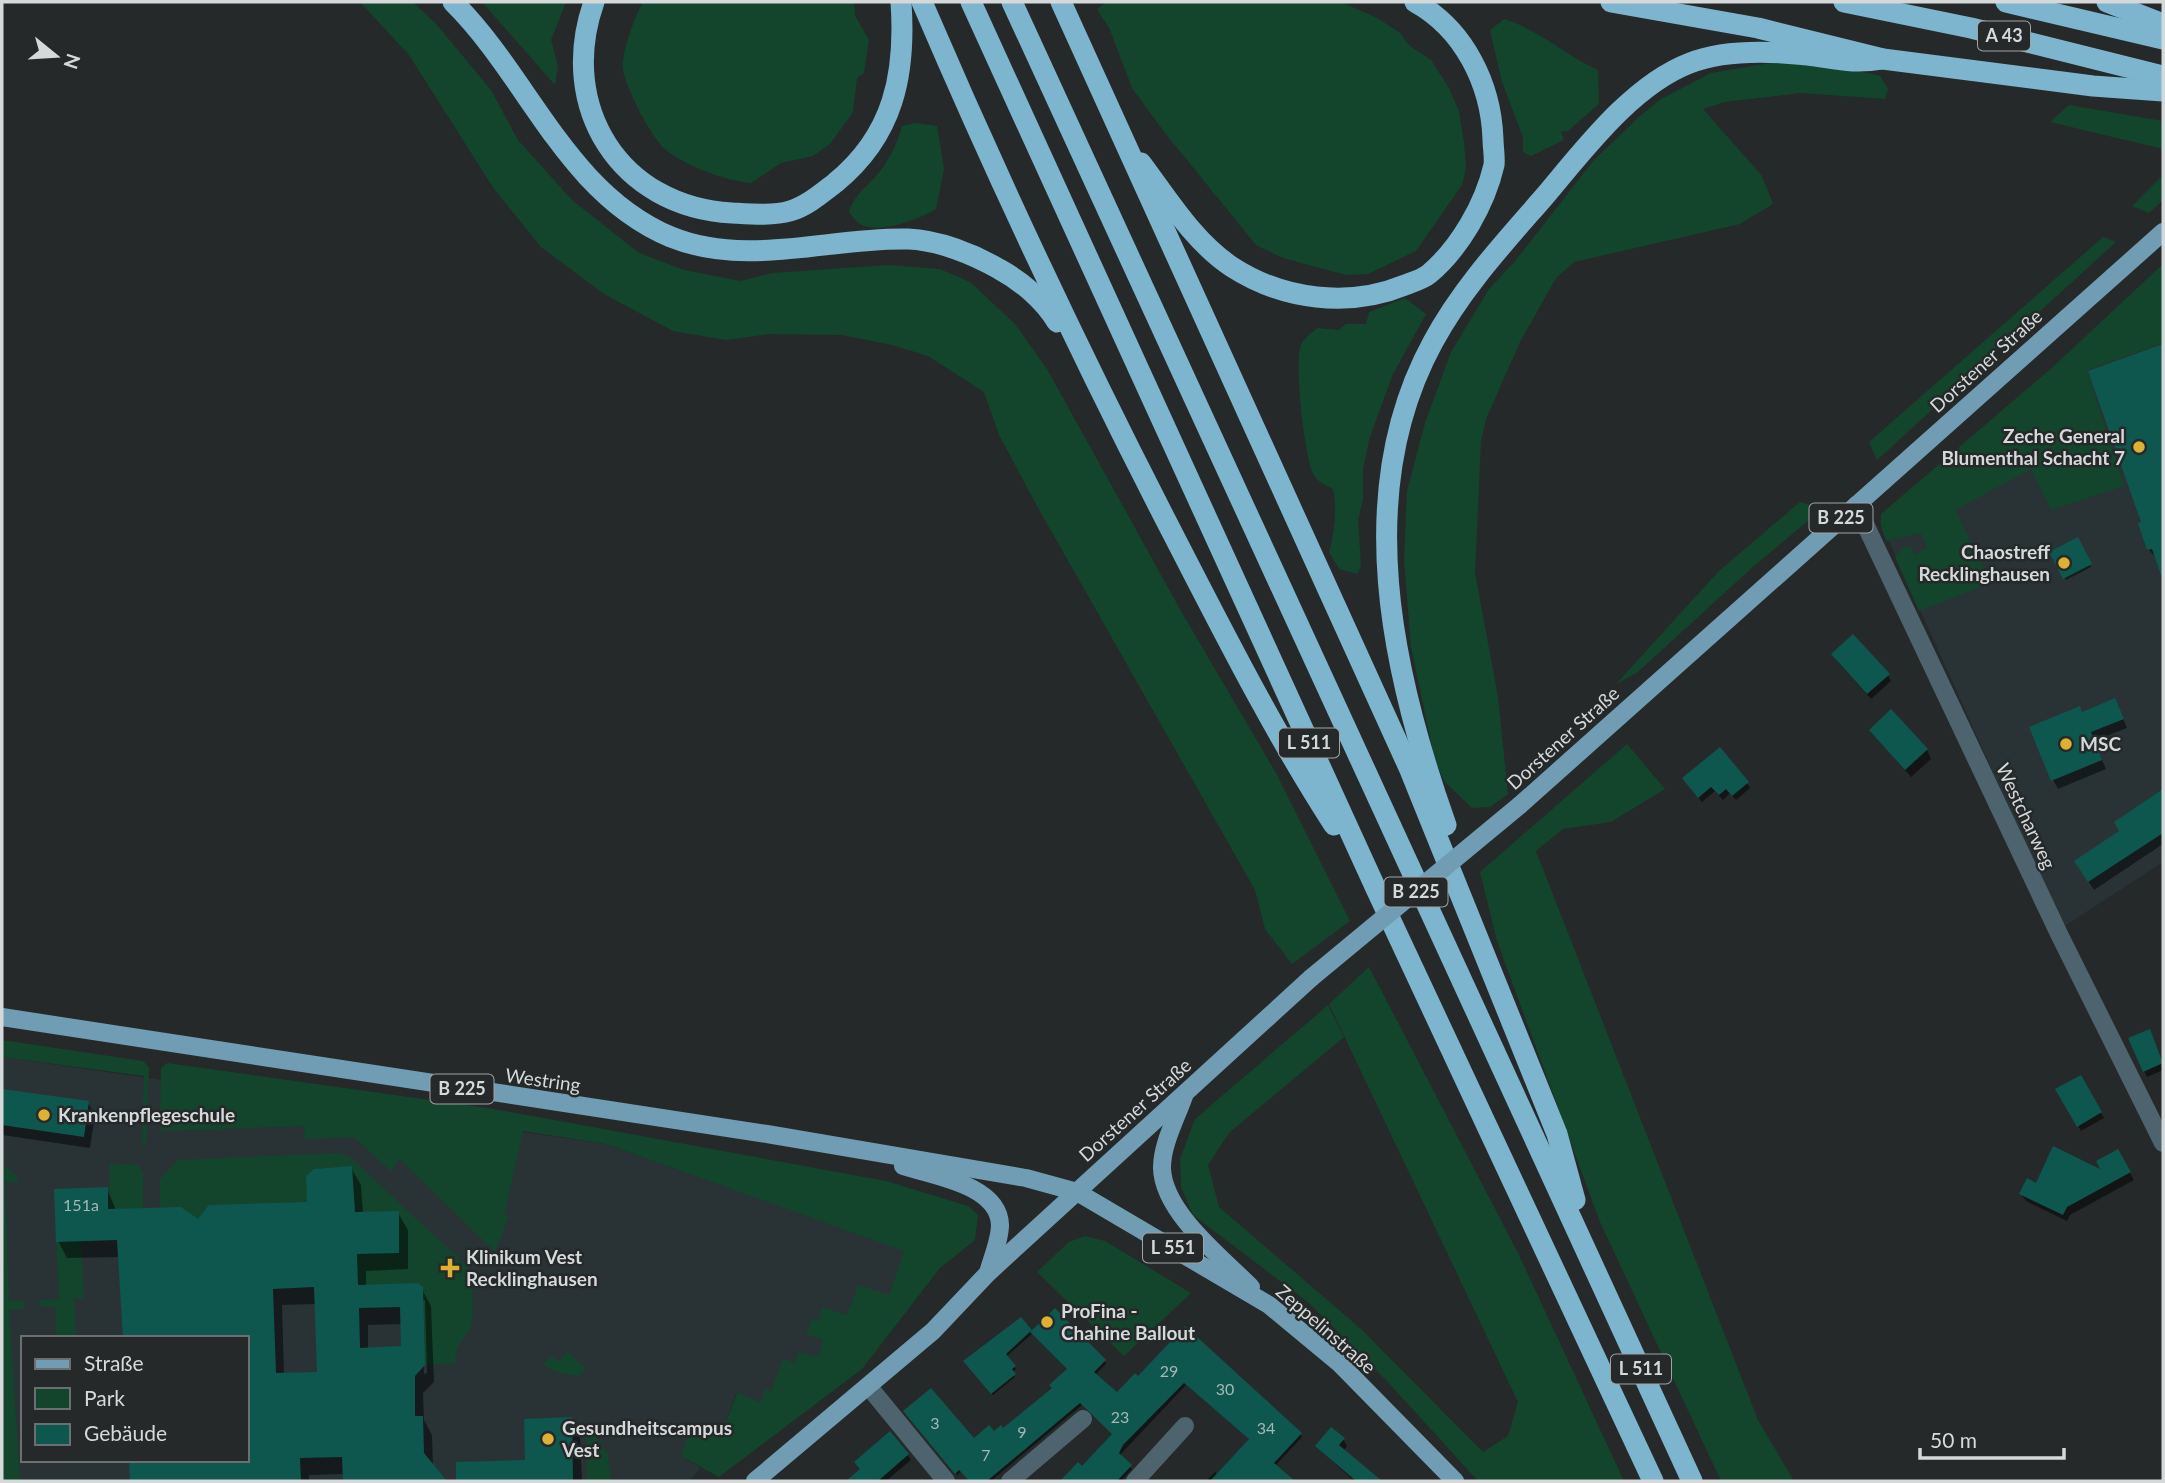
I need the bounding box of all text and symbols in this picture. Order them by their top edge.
north arrow [21,21,91,91]
road number: A 43 [1978,22,2030,51]
text: N [59,51,86,72]
street label: Dorstener Straße [1925,304,2046,417]
place label: Zeche General Blumenthal Schacht 7 [1941,424,2125,469]
marker: Zeche General Blumenthal Schacht 7 [2131,439,2147,455]
road number: B 225 [1810,504,1872,532]
place label: Chaostreff Recklinghausen [1918,540,2050,585]
marker: Chaostreff Recklinghausen [2056,555,2072,571]
street label: Dorstener Straße [1502,681,1623,794]
road number: L 511 [1279,728,1339,758]
place label: MSC [2080,732,2121,755]
marker: MSC [2058,736,2074,752]
street label: Westcharweg [1992,759,2061,873]
road number: B 225 [1384,878,1448,906]
street label: Dorstener Straße [1074,1053,1195,1166]
street label: Westring [504,1063,582,1096]
road number: B 225 [430,1074,494,1104]
place label: Krankenpflegeschule [58,1103,235,1126]
marker: Krankenpflegeschule [36,1107,52,1123]
house number: 151a [63,1195,99,1214]
road number: L 551 [1143,1233,1203,1262]
place label: Klinikum Vest Recklinghausen [466,1245,598,1290]
marker: Klinikum Vest Recklinghausen [440,1258,460,1278]
street label: Zeppelinstraße [1272,1279,1381,1378]
place label: ProFina - Chahine Ballout [1061,1299,1195,1344]
marker: ProFina - Chahine Ballout [1039,1314,1055,1330]
legend [21,1336,248,1462]
text: Straße [84,1350,144,1375]
road number: L 511 [1611,1354,1671,1384]
house number: 29 [1160,1361,1178,1380]
house number: 30 [1216,1379,1234,1398]
text: Park [84,1385,125,1410]
house number: 23 [1111,1407,1129,1426]
house number: 3 [930,1413,940,1432]
place label: Gesundheitscampus Vest [561,1416,732,1461]
scale bar [1920,1416,2064,1460]
house number: 34 [1257,1418,1275,1437]
text: Gebäude [84,1420,167,1445]
house number: 9 [1017,1422,1027,1441]
text: 50 m [1930,1427,1977,1452]
marker: Gesundheitscampus Vest [540,1431,556,1447]
house number: 7 [981,1445,991,1464]

